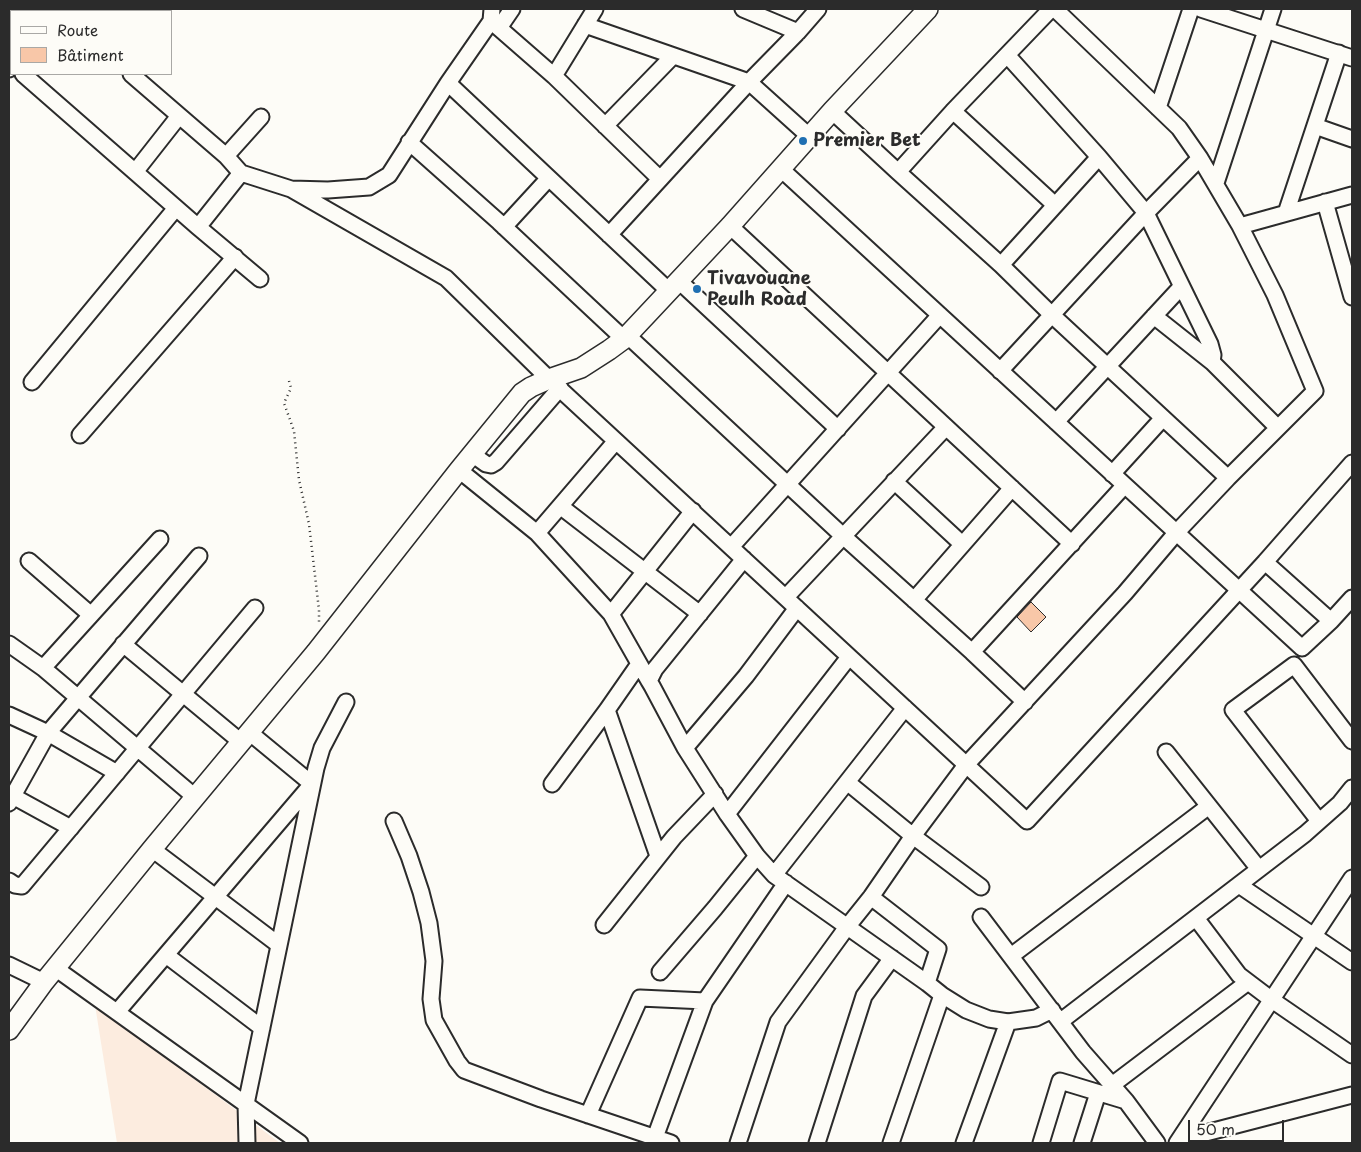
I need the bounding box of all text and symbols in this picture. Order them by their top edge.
legend [10,10,172,75]
text: Route [57,18,98,41]
text: Bâtiment [57,43,124,66]
place label: Premier Bet [813,130,921,152]
marker: Premier Bet [797,135,809,147]
place label: Tivavouane Peulh Road [707,268,811,310]
marker: Tivavouane Peulh Road [691,283,703,295]
scale bar [1191,1110,1287,1142]
text: 50 m [1196,1117,1235,1140]

